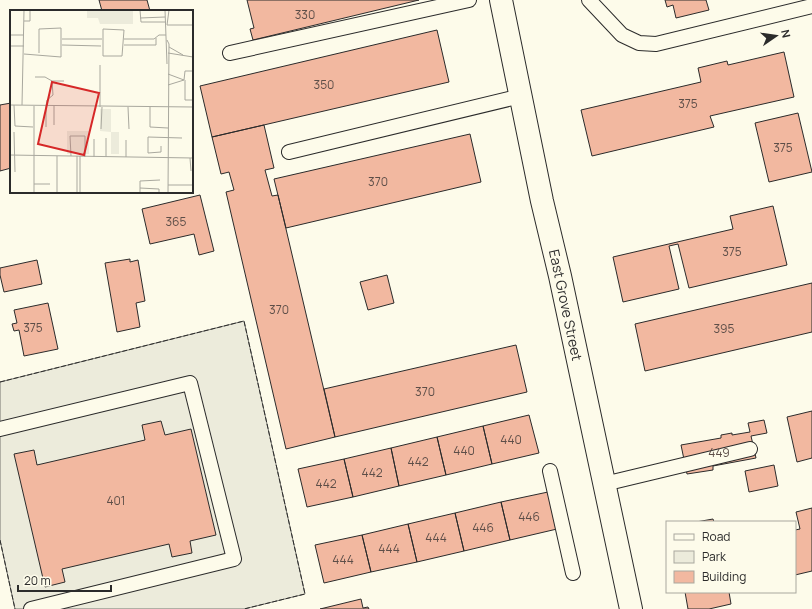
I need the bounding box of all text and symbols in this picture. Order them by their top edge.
house number: 330 [295,6,315,23]
inset map [10,10,193,193]
north arrow [756,16,796,56]
text: N [778,28,794,39]
house number: 350 [314,76,334,93]
house number: 375 [678,95,698,112]
house number: 375 [773,139,793,156]
house number: 370 [368,173,388,190]
house number: 365 [165,213,187,230]
house number: 375 [722,243,742,260]
street label: East Grove Street [545,248,587,363]
house number: 370 [269,301,289,318]
house number: 375 [23,319,43,336]
house number: 395 [713,320,735,337]
house number: 370 [415,383,435,400]
house number: 440 [500,431,522,448]
house number: 440 [453,442,475,459]
house number: 449 [708,444,730,461]
house number: 442 [407,453,429,470]
house number: 442 [361,464,383,481]
house number: 442 [315,475,337,492]
house number: 401 [106,492,126,509]
house number: 446 [518,508,540,525]
house number: 446 [472,519,494,536]
legend [666,521,796,593]
text: Road [702,528,730,545]
house number: 444 [425,529,447,546]
house number: 444 [378,540,400,557]
text: Park [702,548,727,565]
house number: 444 [332,551,354,568]
scale bar [18,567,111,593]
text: Building [702,568,746,585]
text: 20 m [24,572,51,589]

